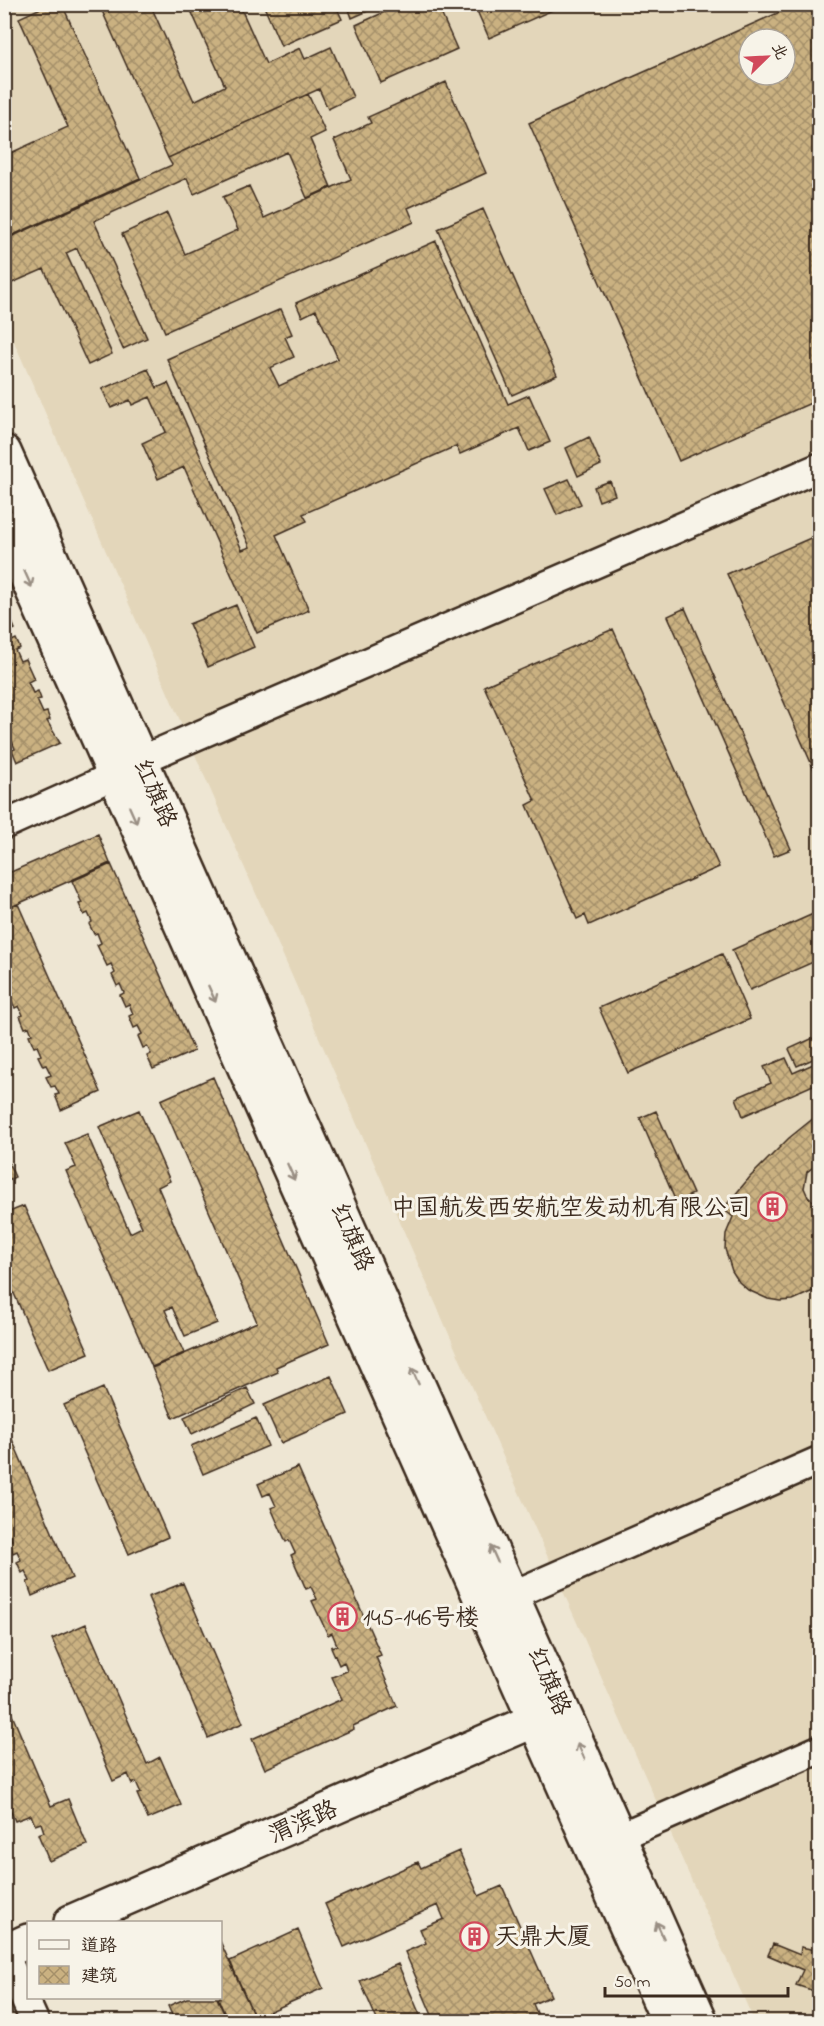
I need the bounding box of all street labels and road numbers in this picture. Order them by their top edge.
street label: 红旗路 [123,754,184,834]
street label: 红旗路 [320,1198,381,1278]
street label: 红旗路 [517,1642,578,1722]
street label: 渭滨路 [264,1793,344,1854]

